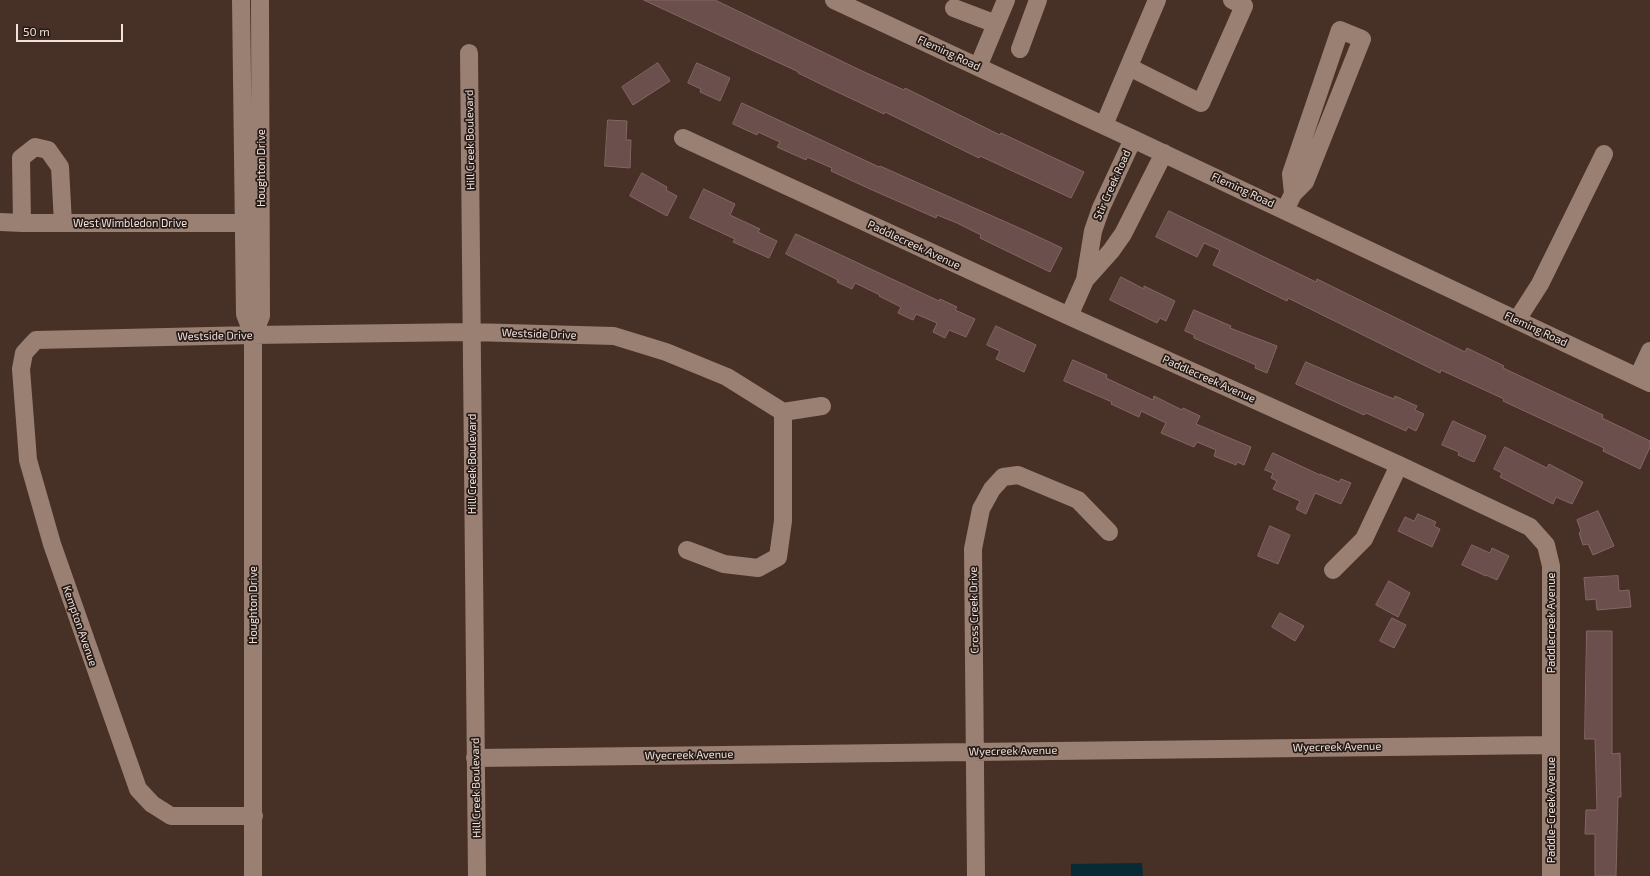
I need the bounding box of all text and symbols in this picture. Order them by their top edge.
scale bar [18,16,125,42]
text: 50 m [23,24,50,38]
street label: Fleming Road [915,33,983,73]
street label: Hill Creek Boulevard [463,90,477,190]
street label: Houghton Drive [254,129,268,207]
street label: Stir Creek Road [1091,148,1133,222]
street label: Fleming Road [1209,170,1277,210]
street label: West Wimbledon Drive [73,216,187,230]
street label: Paddlecreek Avenue [866,218,962,272]
street label: Fleming Road [1502,309,1570,349]
street label: Westside Drive [501,326,577,342]
street label: Westside Drive [177,329,253,343]
street label: Paddlecreek Avenue [1160,353,1258,405]
street label: Hill Creek Boulevard [465,414,479,514]
street label: Houghton Drive [246,566,260,644]
street label: Cross Creek Drive [967,566,981,654]
street label: Paddlecreek Avenue [1544,573,1558,673]
street label: Kempton Avenue [60,584,100,668]
street label: Hill Creek Boulevard [469,738,483,838]
street label: Wyecreek Avenue [1293,740,1381,754]
street label: Wyecreek Avenue [969,744,1057,758]
street label: Wyecreek Avenue [645,748,733,762]
street label: Paddle-Creek Avenue [1544,757,1558,863]

